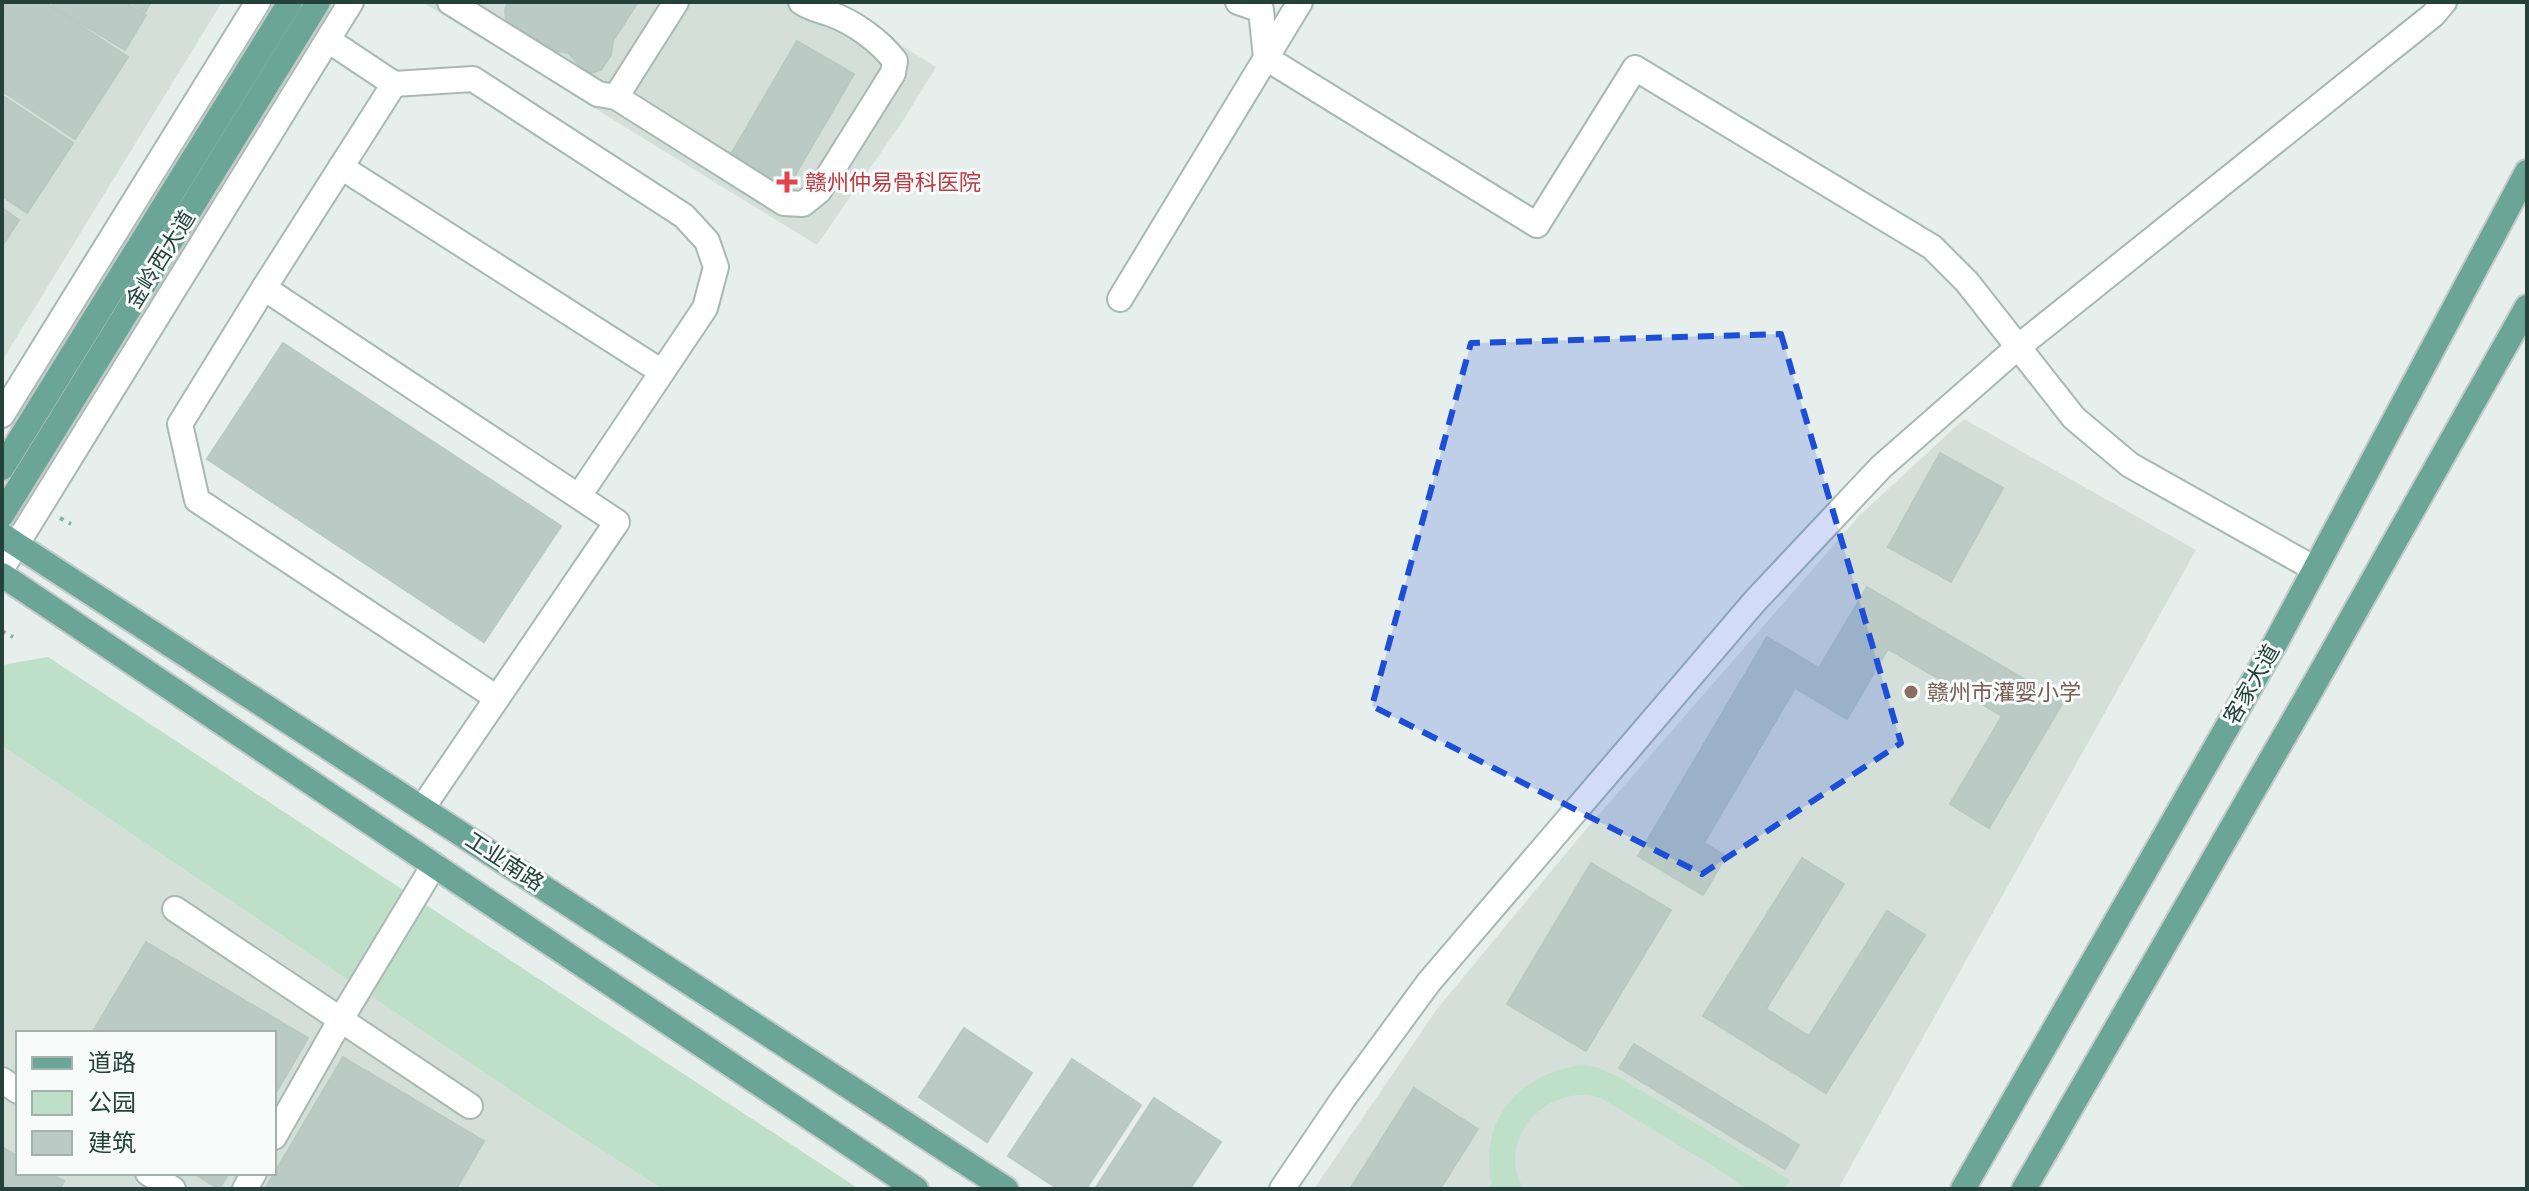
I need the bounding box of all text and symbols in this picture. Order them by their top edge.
place label: 赣州仲易骨科医院 [805,168,981,196]
marker: 赣州仲易骨科医院 [776,171,798,193]
street label: 金岭西大道 [119,205,201,313]
street label: 客家大道 [2217,639,2285,729]
place label: 赣州市灌婴小学 [1927,678,2081,706]
marker: 赣州市灌婴小学 [1902,683,1920,701]
street label: 工业南路 [460,825,550,897]
legend [16,1031,276,1175]
text: 道路 [88,1047,136,1077]
text: 公园 [88,1087,136,1117]
text: 建筑 [88,1127,136,1157]

